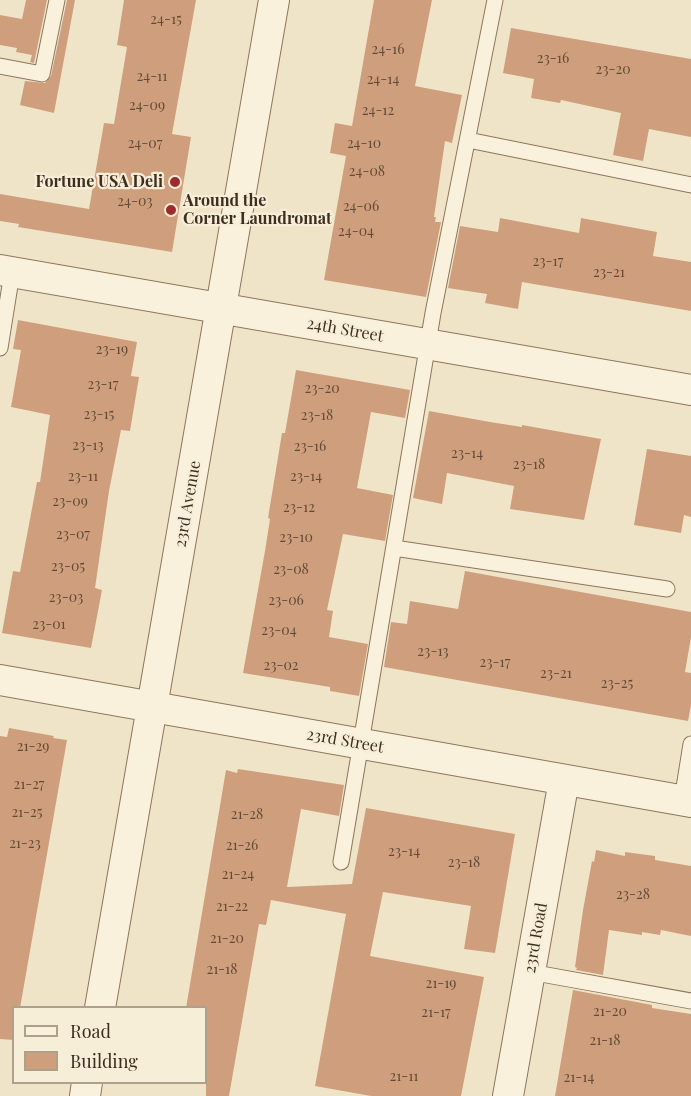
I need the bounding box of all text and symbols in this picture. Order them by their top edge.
house number: 24-15 [150,12,182,28]
house number: 24-16 [371,42,405,58]
house number: 23-16 [537,51,569,67]
house number: 23-20 [595,62,631,78]
house number: 24-11 [137,69,167,85]
house number: 24-14 [367,72,399,88]
house number: 24-09 [129,98,165,114]
house number: 24-12 [362,103,394,119]
house number: 24-07 [128,136,162,152]
house number: 24-10 [347,136,381,152]
house number: 24-08 [349,164,385,180]
place label: Fortune USA Deli [35,172,163,192]
marker: Fortune USA Deli [168,175,182,189]
place label: Around the Corner Laundromat [183,191,332,229]
house number: 24-03 [117,194,153,210]
house number: 24-06 [343,199,379,215]
marker: Around the Corner Laundromat [164,203,178,217]
house number: 24-04 [338,224,374,240]
house number: 23-17 [533,254,563,270]
house number: 23-21 [593,265,625,281]
street label: 24th Street [305,314,385,346]
house number: 23-19 [96,342,128,358]
house number: 23-17 [88,377,118,393]
house number: 23-20 [304,381,340,397]
house number: 23-15 [84,407,114,423]
house number: 23-18 [301,408,333,424]
house number: 23-13 [72,438,104,454]
house number: 23-16 [294,439,326,455]
house number: 23-14 [451,446,483,462]
house number: 23-18 [513,457,545,473]
street label: 23rd Avenue [171,459,205,549]
house number: 23-11 [68,469,98,485]
house number: 23-14 [290,469,322,485]
house number: 23-09 [52,494,88,510]
house number: 23-12 [283,500,315,516]
house number: 23-07 [56,527,90,543]
house number: 23-10 [279,530,313,546]
house number: 23-05 [51,559,85,575]
house number: 23-08 [273,562,309,578]
house number: 23-03 [49,590,83,606]
house number: 23-06 [268,593,304,609]
house number: 23-01 [32,617,66,633]
house number: 23-04 [261,623,297,639]
house number: 23-13 [417,644,449,660]
house number: 23-17 [480,655,510,671]
house number: 23-02 [263,658,299,674]
house number: 23-21 [540,666,572,682]
house number: 23-25 [601,676,633,692]
street label: 23rd Street [305,725,385,757]
house number: 21-29 [17,739,49,755]
house number: 21-27 [13,777,45,793]
house number: 21-25 [11,805,43,821]
house number: 21-28 [231,807,263,823]
house number: 21-23 [9,836,41,852]
house number: 21-26 [226,838,258,854]
house number: 23-14 [388,844,420,860]
house number: 23-18 [448,855,480,871]
house number: 21-24 [222,867,254,883]
house number: 23-28 [616,887,650,903]
house number: 21-22 [216,899,248,915]
street label: 23rd Road [520,901,552,975]
house number: 21-20 [210,931,244,947]
house number: 21-18 [206,962,238,978]
house number: 21-19 [426,976,456,992]
house number: 21-20 [593,1004,627,1020]
house number: 21-17 [421,1005,451,1021]
legend [12,1006,207,1084]
text: Road [70,1019,111,1043]
house number: 21-18 [589,1033,621,1049]
text: Building [70,1049,138,1073]
house number: 21-11 [389,1069,419,1085]
house number: 21-14 [564,1070,594,1086]

